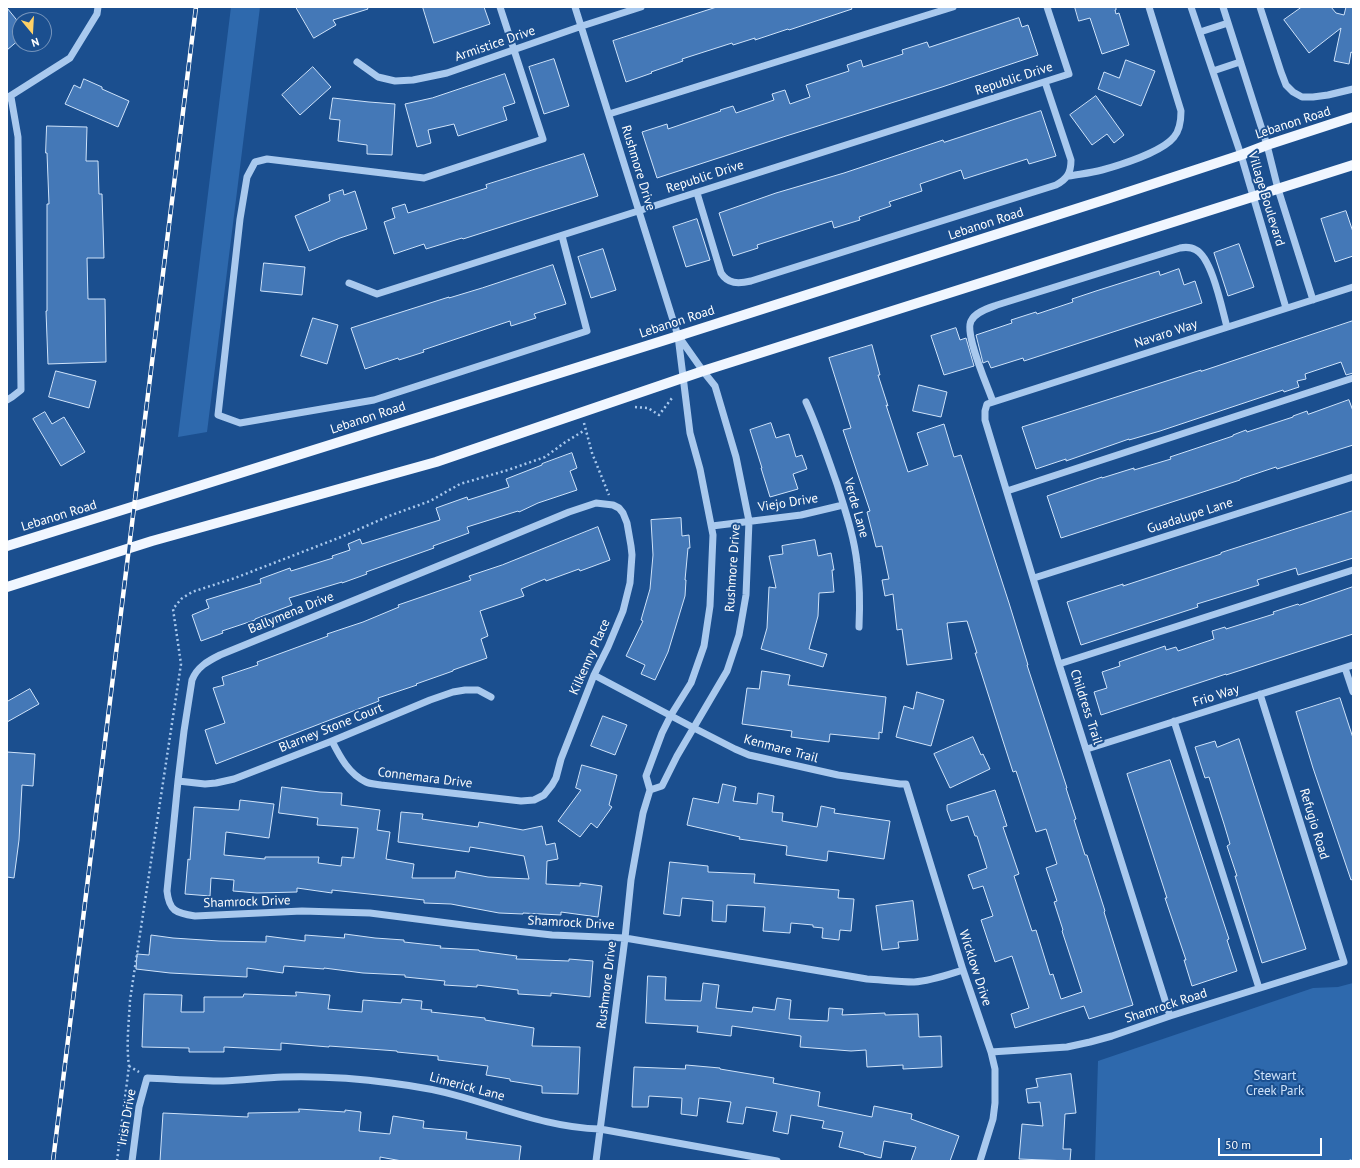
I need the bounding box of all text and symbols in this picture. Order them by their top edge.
north arrow [12,12,52,52]
street label: Armistice Drive [453,23,537,65]
text: N [30,35,41,50]
street label: Republic Drive [973,59,1055,99]
street label: Lebanon Road [1253,103,1333,143]
street label: Rushmore Drive [618,123,658,213]
street label: Village Boulevard [1244,150,1288,248]
street label: Republic Drive [664,157,746,197]
street label: Lebanon Road [946,204,1026,244]
street label: Lebanon Road [637,302,717,342]
street label: Navaro Way [1132,316,1200,352]
street label: Lebanon Road [328,398,408,438]
street label: Verde Lane [840,476,872,540]
street label: Viejo Drive [757,491,819,515]
street label: Guadalupe Lane [1145,495,1235,537]
street label: Lebanon Road [19,497,99,535]
street label: Rushmore Drive [722,523,744,613]
street label: Ballymena Drive [246,589,336,637]
street label: Kilkenny Place [566,617,614,697]
street label: Childress Trail [1066,667,1106,747]
street label: Frio Way [1191,682,1241,710]
street label: Blarney Stone Court [277,700,385,756]
street label: Kenmare Trail [742,732,820,766]
street label: Connemara Drive [377,764,473,792]
street label: Refugio Road [1296,787,1332,861]
street label: Shamrock Drive [203,893,291,911]
street label: Shamrock Drive [527,913,615,933]
street label: Wicklow Drive [955,928,995,1008]
street label: Rushmore Drive [594,940,620,1030]
street label: Shamrock Road [1123,985,1209,1027]
park label: Stewart Creek Park [1246,1068,1304,1099]
street label: Limerick Lane [428,1069,506,1105]
street label: Irish Drive [114,1088,140,1146]
scale bar [1220,1130,1324,1156]
text: 50 m [1225,1137,1251,1152]

